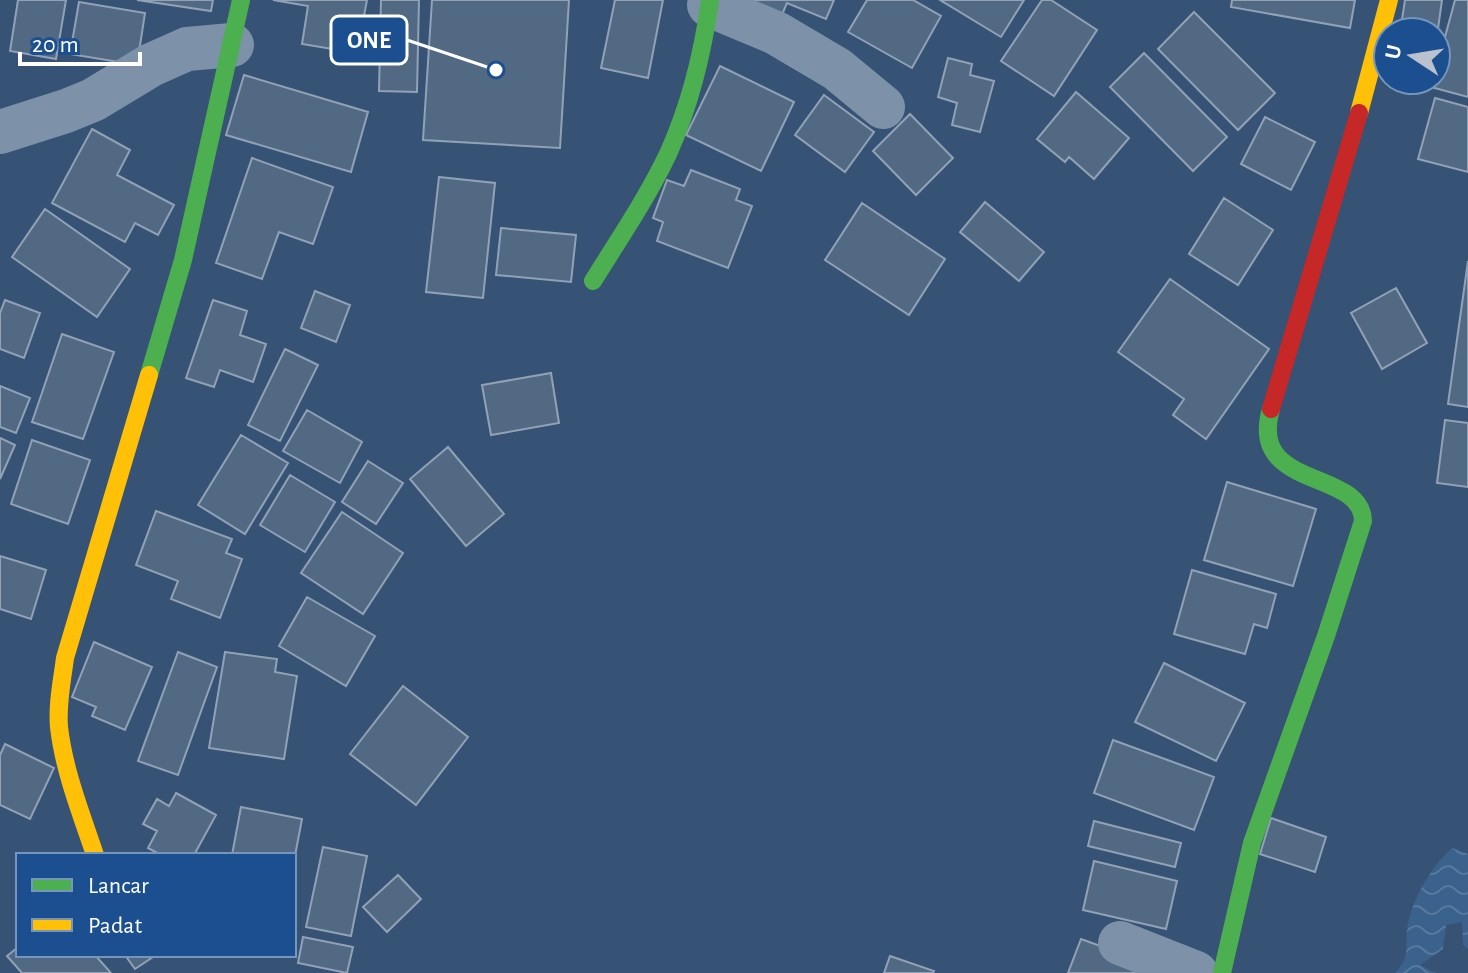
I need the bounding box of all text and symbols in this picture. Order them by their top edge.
scale bar [20,16,140,66]
callout: ONE [331,16,407,64]
north arrow [1372,16,1452,96]
text: ONE [347,29,391,53]
text: 20 m [32,33,79,57]
text: U [1381,43,1406,61]
legend [16,853,296,957]
text: Lancar [88,874,149,898]
text: Padat [88,914,142,938]

